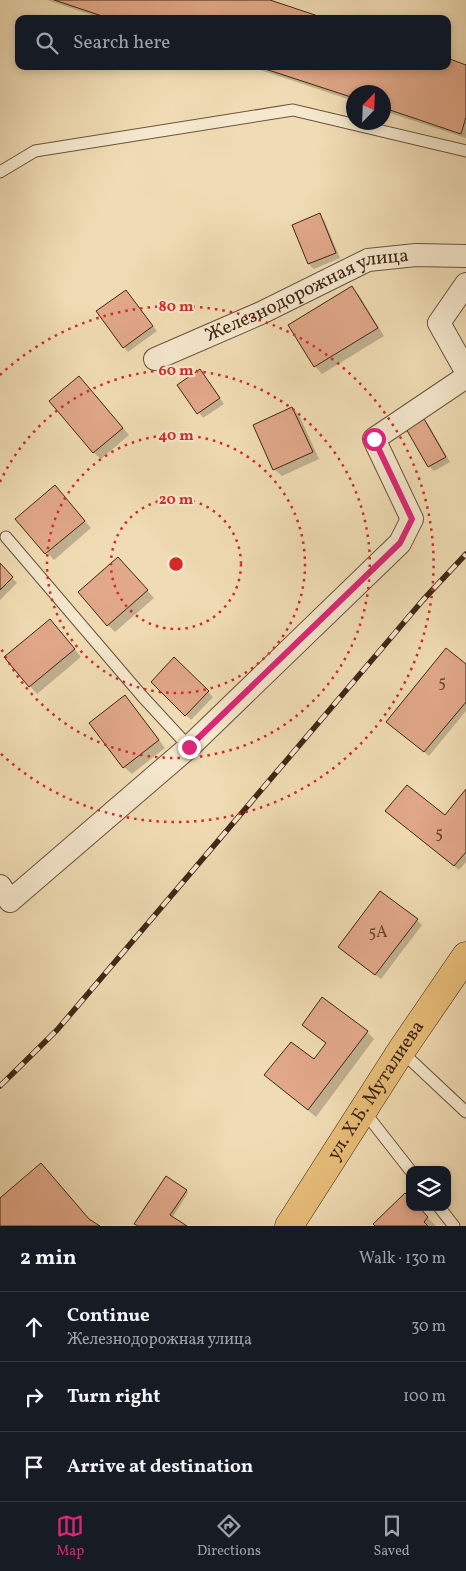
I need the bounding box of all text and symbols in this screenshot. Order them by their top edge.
search box [15,15,451,70]
icon: search [33,29,61,57]
text: Search here [73,30,170,56]
north arrow [346,85,391,130]
street label: Железнодорожная улица [201,243,410,349]
text: 80 m [159,297,194,318]
text: 60 m [159,361,194,382]
text: 40 m [158,426,194,447]
route start [363,428,386,451]
text: 20 m [159,490,194,511]
centre of rings [167,555,185,573]
house number: 5 [438,672,446,694]
route end [178,736,201,759]
house number: 5 [435,823,443,845]
house number: 5А [369,922,387,944]
street label: ул. Х.Б. Муталиева [321,1016,431,1166]
map controls [406,1166,451,1211]
button: layers [406,1166,451,1211]
text: 2 min [20,1244,77,1273]
text: Walk · 130 m [359,1248,446,1270]
text: Continue [67,1303,150,1329]
icon: ahead [20,1313,48,1341]
text: 30 m [411,1316,446,1338]
text: Железнодорожная улица [67,1329,252,1351]
icon: right [20,1383,48,1411]
text: Turn right [67,1384,160,1410]
text: 100 m [403,1386,446,1408]
icon: arrive [20,1453,48,1481]
text: Arrive at destination [67,1454,253,1480]
tab: Map [56,1512,84,1561]
tab: Directions [197,1512,261,1561]
tab: Saved [374,1512,410,1561]

